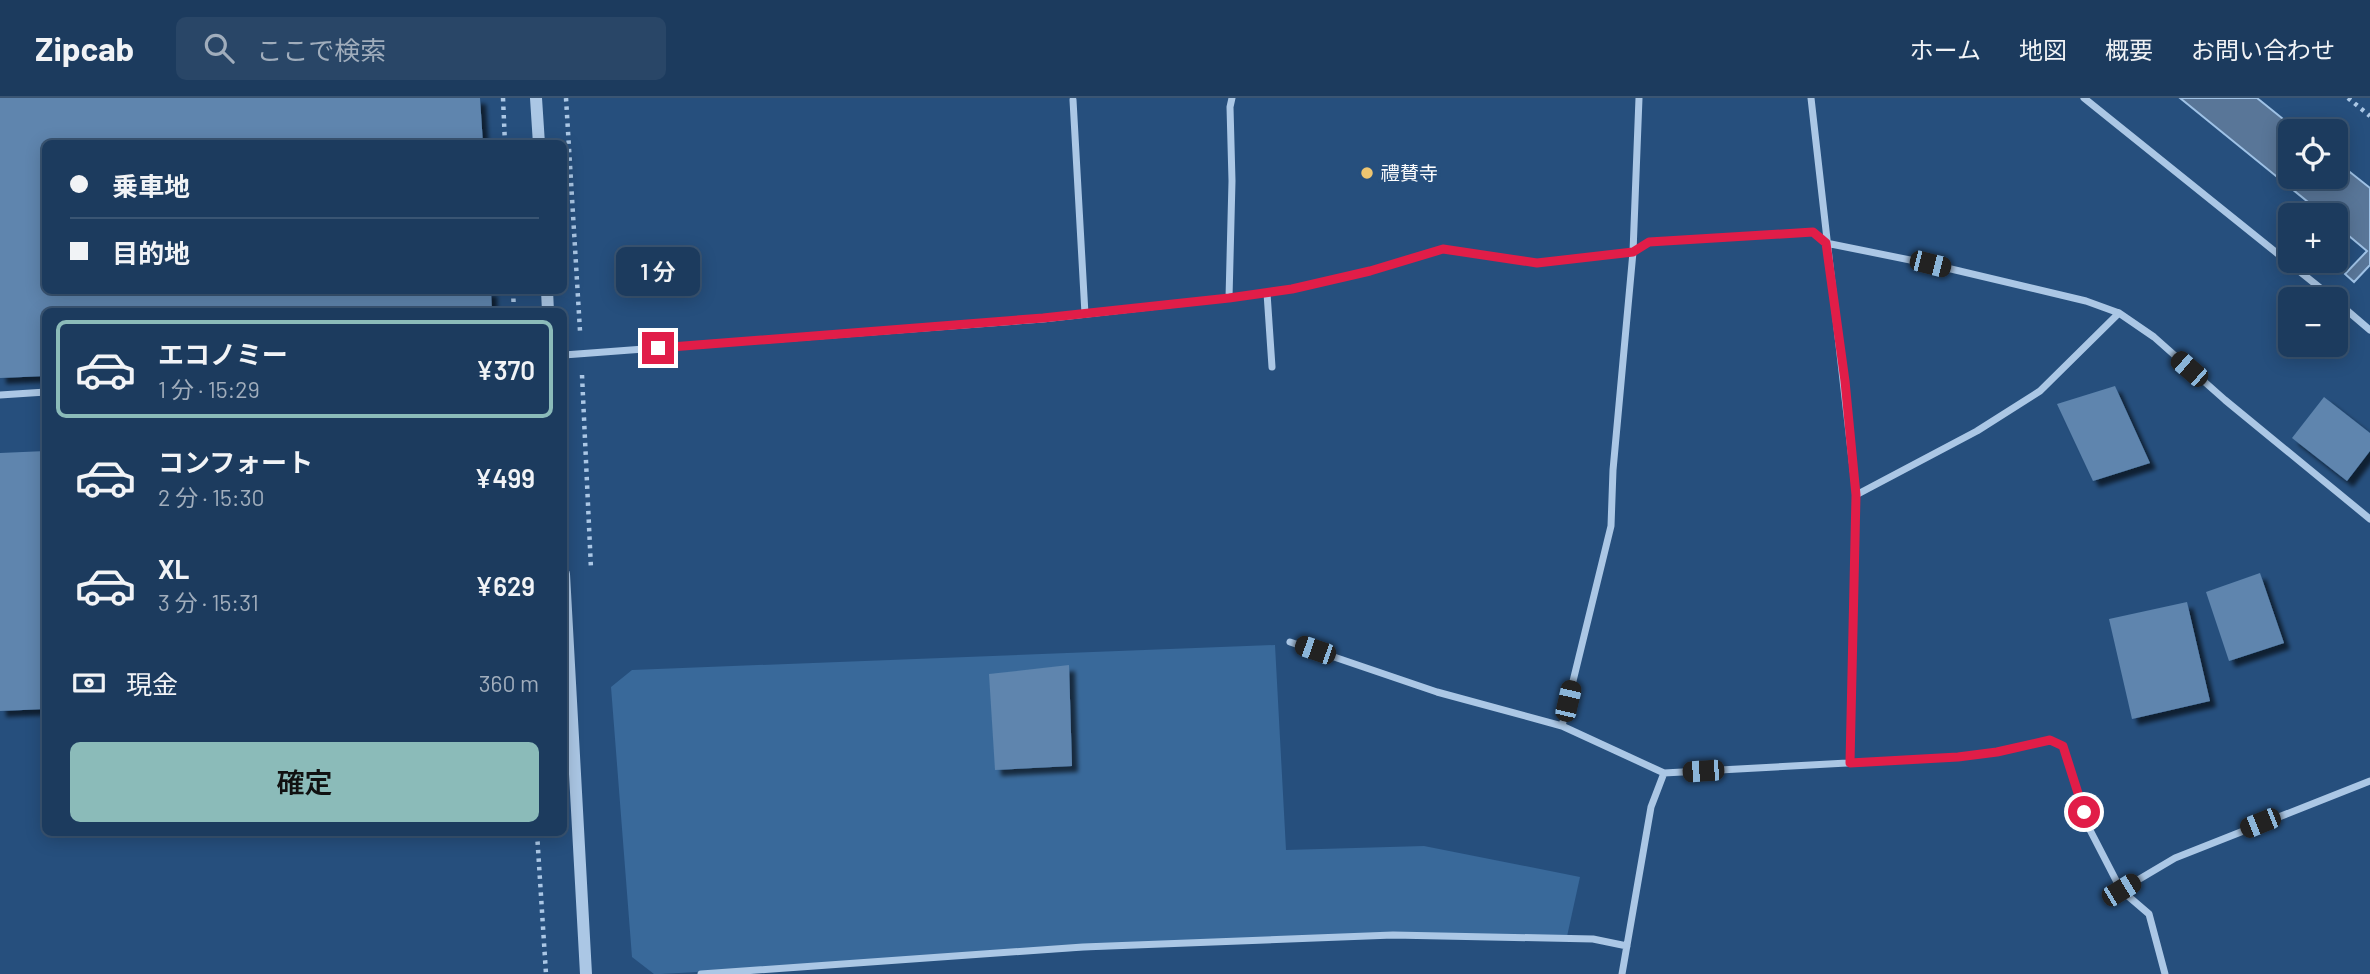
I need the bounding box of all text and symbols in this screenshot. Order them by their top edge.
search box [176,17,666,80]
text: Zipcab [35,28,134,68]
icon: search [200,29,238,67]
text: ここで検索 [256,34,386,65]
text: ホーム [1910,35,1981,64]
text: 地図 [2019,35,2067,64]
text: 概要 [2105,35,2153,64]
text: お問い合わせ [2191,35,2335,64]
map controls [2278,119,2348,357]
button: locate [2278,119,2348,189]
place label: 禮賛寺 [1381,161,1438,184]
marker: 禮賛寺 [1359,165,1375,181]
text: 乗車地 [112,170,190,201]
button: + [2278,203,2348,273]
text: 目的地 [112,237,190,268]
callout: 1 分 [616,246,700,296]
car [1908,249,1953,279]
text: 1 分 [640,257,676,285]
button: − [2278,287,2348,357]
route end [642,332,674,364]
icon: car [74,338,137,401]
text: エコノミー [158,338,288,369]
car [2167,347,2212,391]
text: ¥370 [476,354,535,385]
text: 1 分 · 15:29 [158,375,260,403]
icon: car [74,446,137,509]
text: コンフォート [158,446,313,477]
text: ¥499 [475,462,535,493]
text: 2 分 · 15:30 [158,483,264,511]
text: XL [158,553,189,584]
icon: car [74,554,137,617]
text: ¥629 [475,570,535,601]
text: 3 分 · 15:31 [158,588,259,616]
car [1292,633,1339,667]
icon: cash [70,664,108,702]
text: 現金 [126,668,178,699]
text: 360 m [479,669,539,697]
car [1554,678,1583,724]
button: 確定 [70,742,539,822]
car [1682,759,1725,783]
route start [2068,796,2100,828]
car [2237,805,2284,841]
car [2098,870,2145,910]

